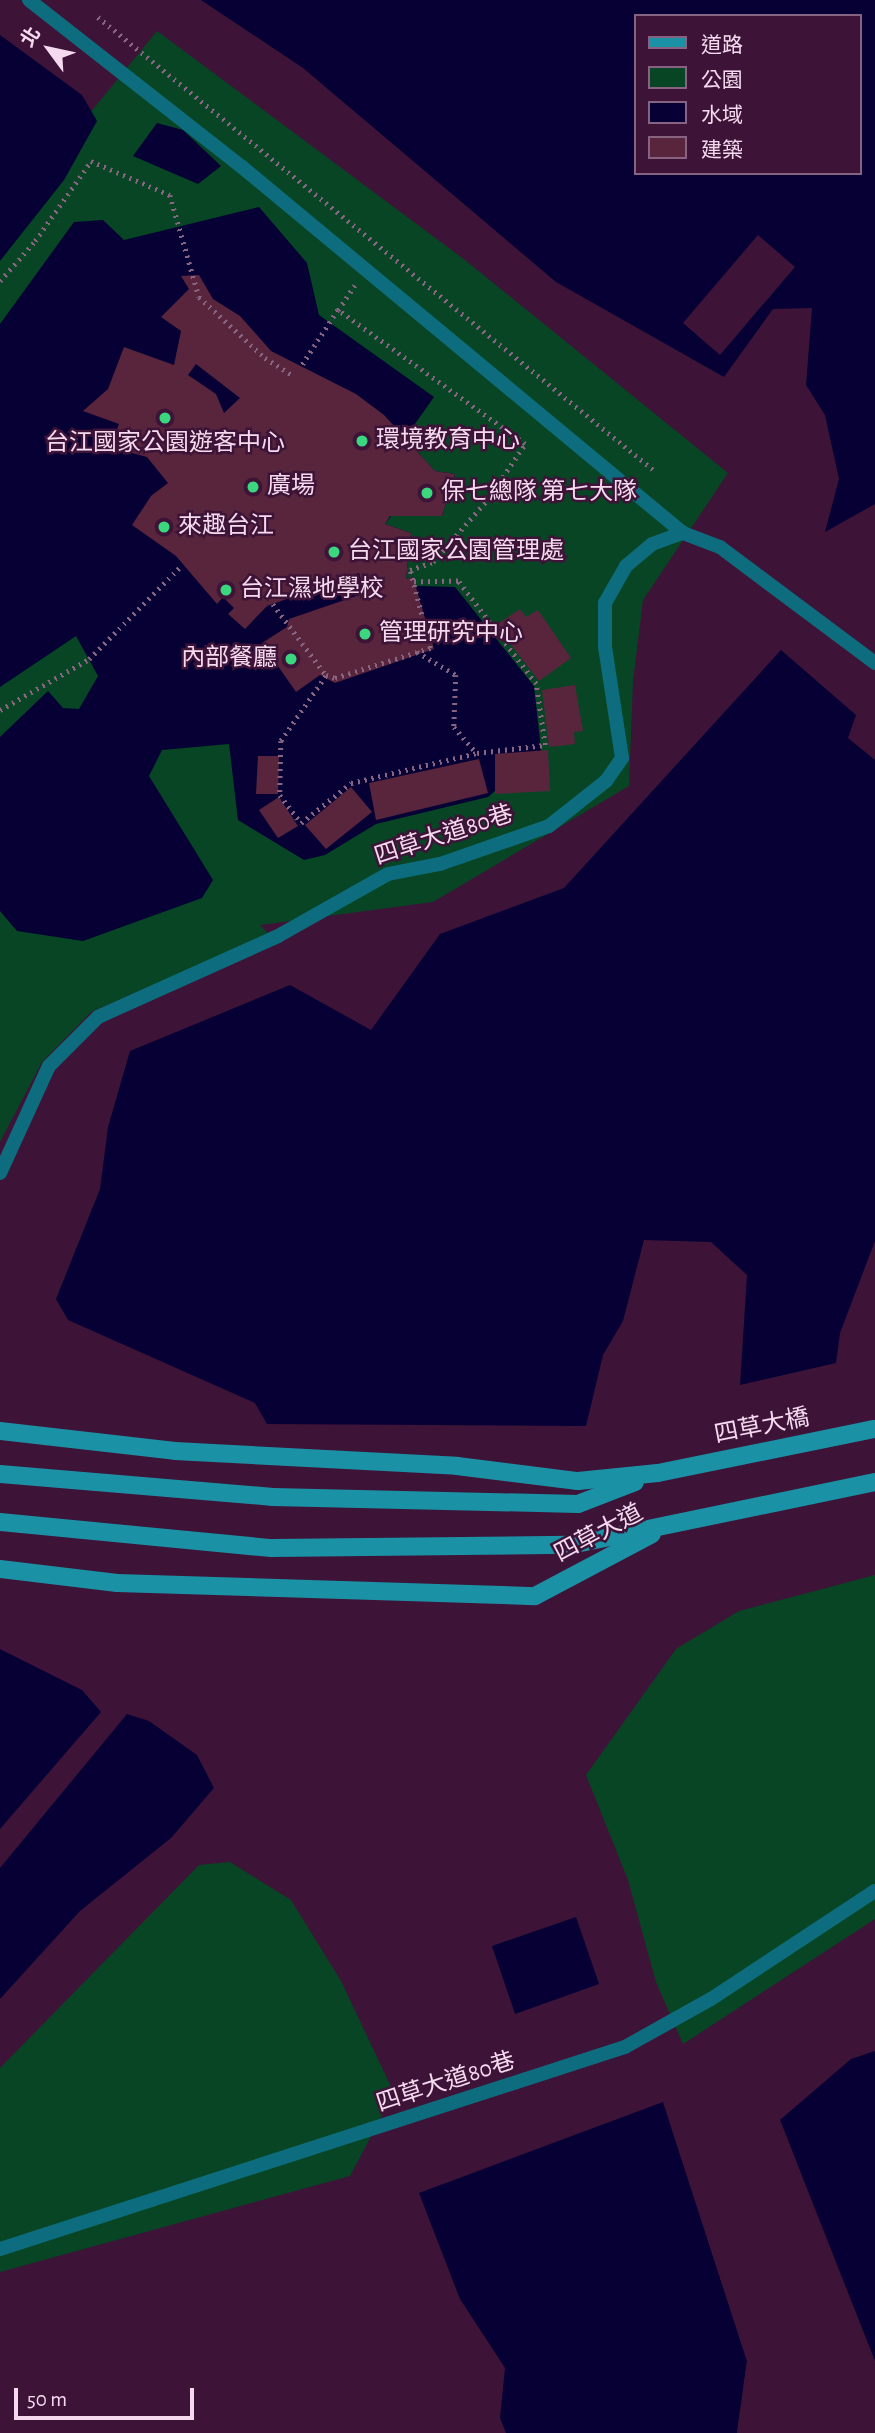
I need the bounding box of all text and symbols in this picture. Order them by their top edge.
north arrow [14,14,84,84]
legend [634,14,861,175]
text: 北 [18,24,44,50]
text: 道路 [701,35,743,56]
text: 公園 [701,70,743,91]
text: 水域 [701,105,743,126]
text: 建築 [701,140,743,161]
marker: 台江國家公園遊客中心 [157,410,173,426]
place label: 環境教育中心 [376,427,520,455]
place label: 台江國家公園遊客中心 [45,430,285,458]
marker: 環境教育中心 [354,433,370,449]
place label: 廣場 [267,473,315,501]
marker: 廣場 [245,479,261,495]
place label: 保七總隊 第七大隊 [441,479,637,507]
marker: 保七總隊 第七大隊 [419,485,435,501]
place label: 來趣台江 [178,513,274,541]
marker: 來趣台江 [156,519,172,535]
place label: 台江國家公園管理處 [348,538,564,566]
marker: 台江國家公園管理處 [326,544,342,560]
place label: 台江濕地學校 [240,576,384,604]
marker: 台江濕地學校 [218,582,234,598]
place label: 管理研究中心 [379,620,523,648]
marker: 管理研究中心 [357,626,373,642]
place label: 內部餐廳 [181,645,277,673]
marker: 內部餐廳 [283,651,299,667]
street label: 四草大道80巷 [371,800,517,872]
street label: 四草大橋 [712,1404,812,1450]
street label: 四草大道 [550,1499,648,1569]
street label: 四草大道80巷 [373,2047,519,2119]
scale bar [18,2374,198,2418]
text: 50 m [27,2389,67,2410]

